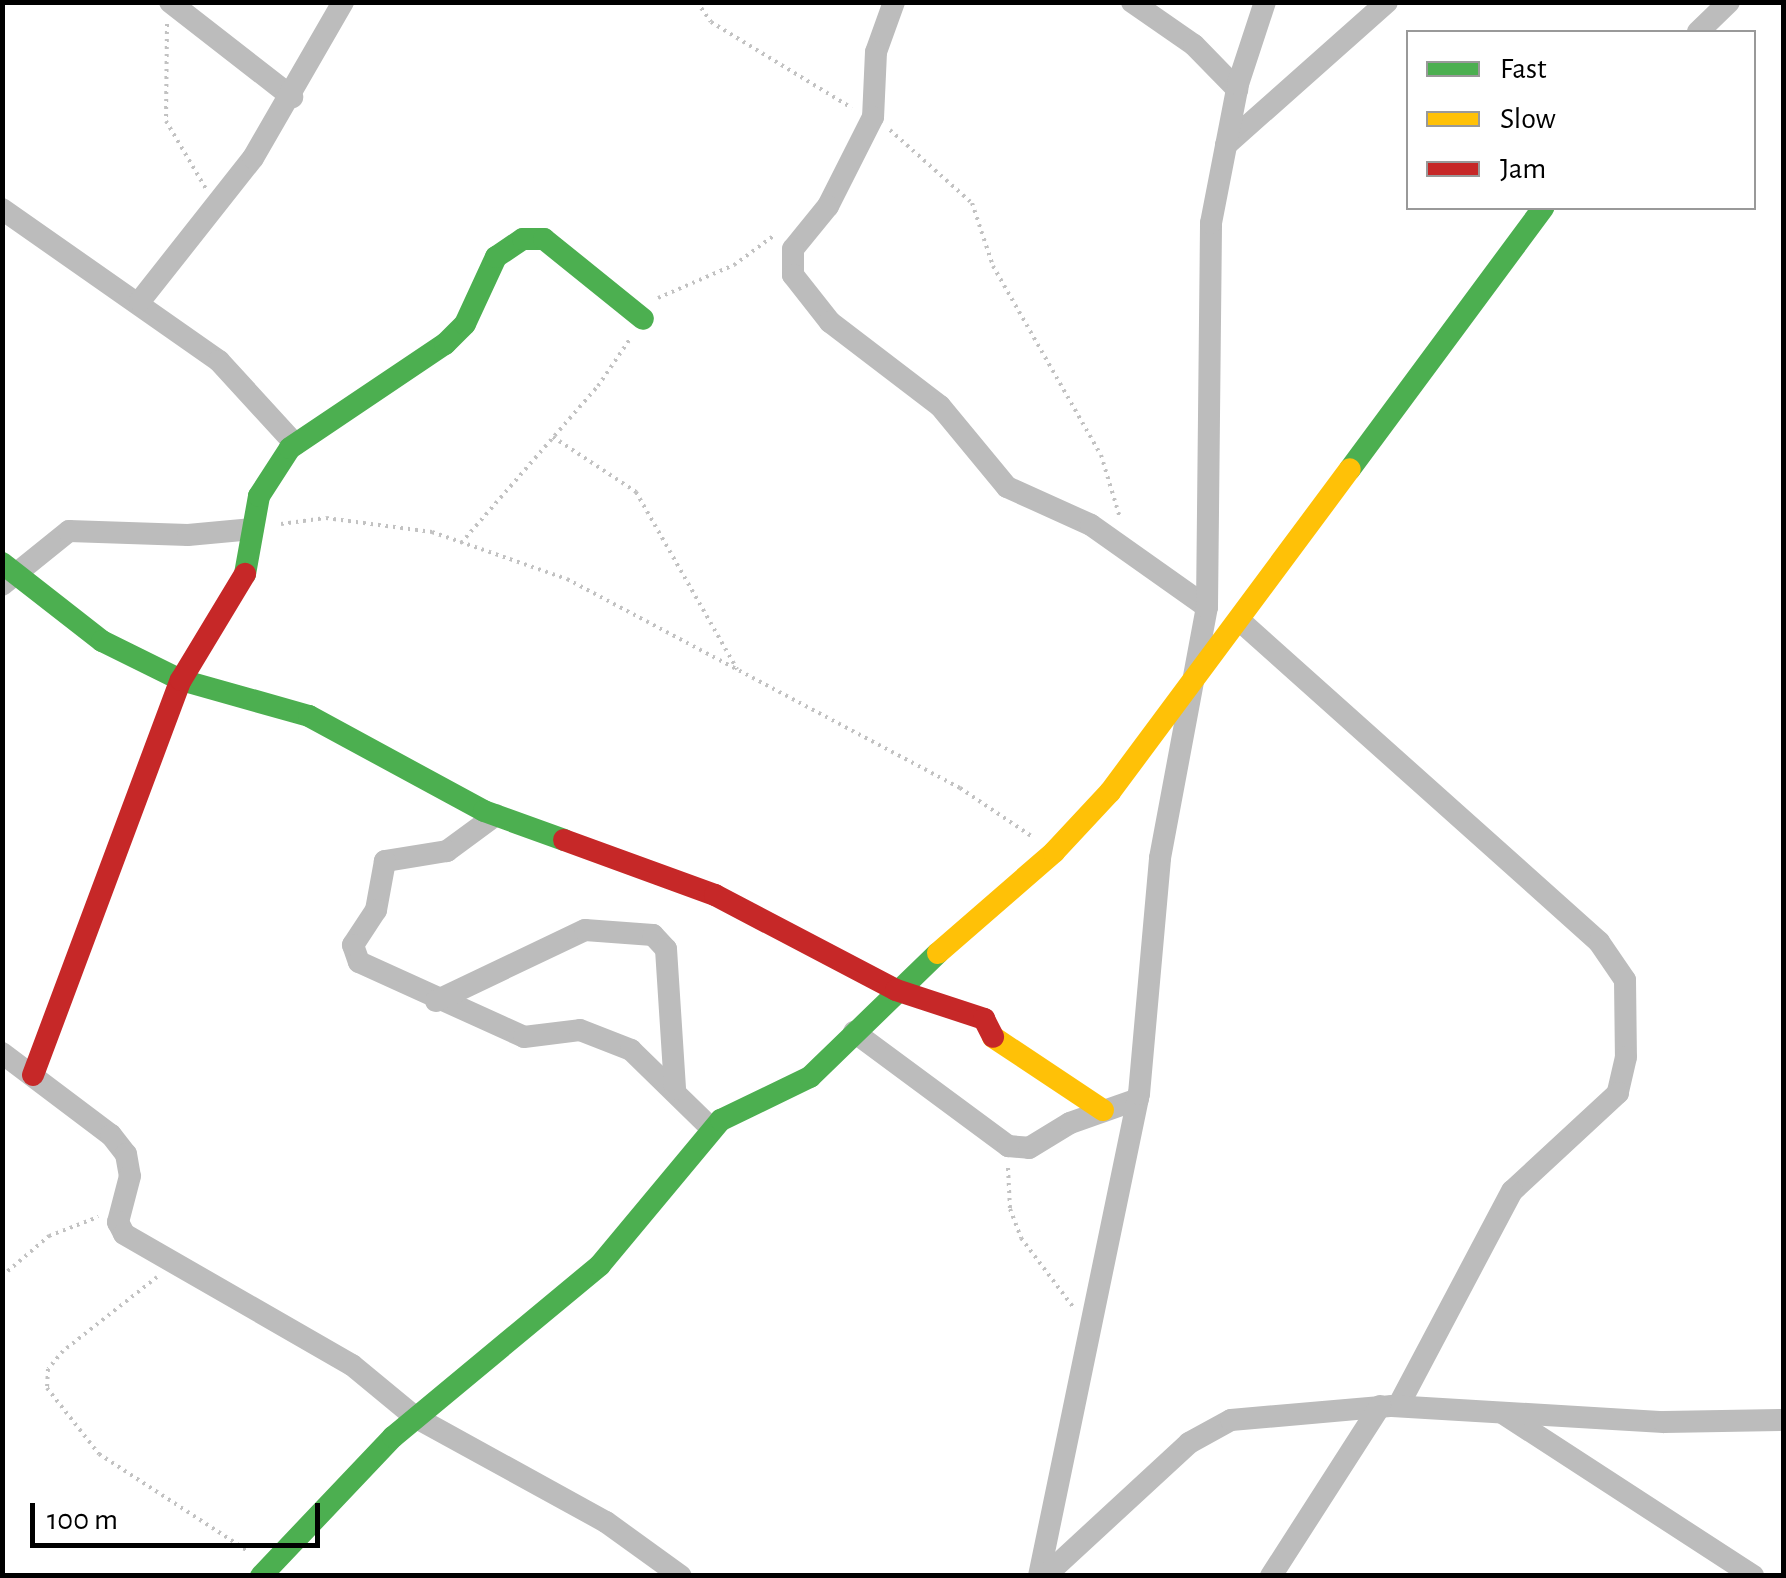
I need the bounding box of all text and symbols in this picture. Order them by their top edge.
legend [1406,30,1756,210]
text: Fast [1500,54,1547,84]
text: Slow [1500,104,1556,134]
text: Jam [1500,154,1546,184]
scale bar [35,1483,325,1545]
text: 100 m [47,1505,118,1535]

